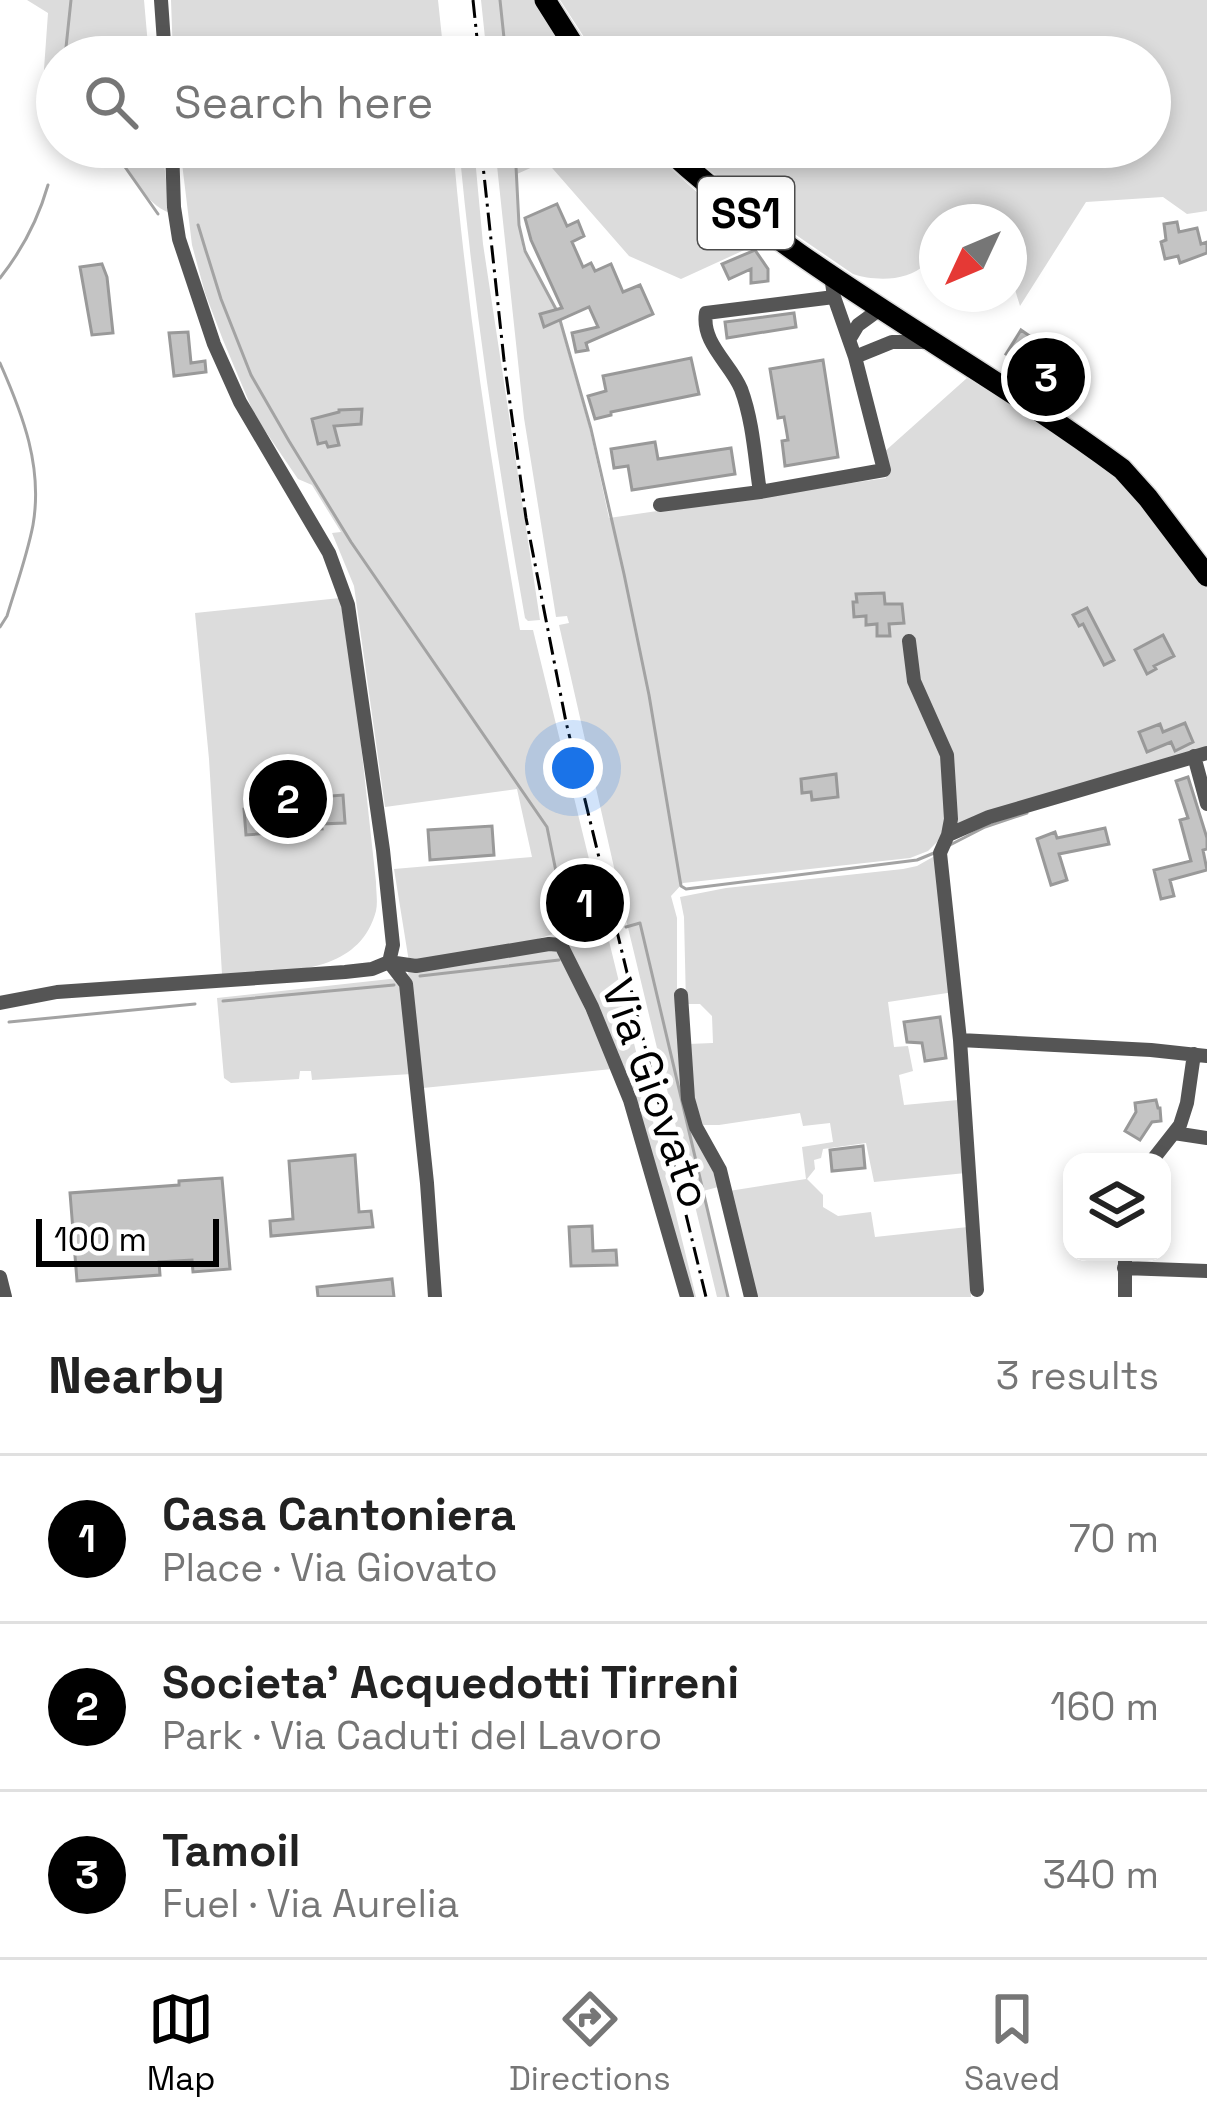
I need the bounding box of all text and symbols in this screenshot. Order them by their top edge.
search box [36,36,1171,168]
icon: search [78,69,144,135]
text: Search here [174,74,433,131]
road number: SS1 [698,177,794,249]
north arrow [919,204,1027,312]
pin: 3 [1007,332,1085,422]
your location [543,738,603,798]
pin: 2 [249,754,327,844]
pin: 1 [546,858,624,948]
street label: Via Giovato [589,971,724,1216]
map controls [1063,1153,1171,1261]
button: layers [1063,1153,1171,1261]
scale bar [36,1213,219,1266]
text: 100 m [54,1219,147,1261]
text: Nearby [48,1343,225,1408]
text: 3 results [996,1351,1159,1400]
text: Casa Cantoniera [162,1486,516,1543]
text: 1 [78,1514,96,1563]
text: 70 m [1069,1514,1159,1563]
text: Place · Via Giovato [162,1543,498,1592]
text: Societa' Acquedotti Tirreni [162,1654,739,1711]
text: 2 [75,1682,99,1731]
text: 160 m [1050,1682,1159,1731]
text: Park · Via Caduti del Lavoro [162,1711,662,1760]
text: Tamoil [162,1822,301,1879]
text: 3 [75,1850,99,1899]
text: 340 m [1043,1850,1159,1899]
text: Fuel · Via Aurelia [162,1879,459,1928]
tab: Map [147,1986,215,2100]
tab: Directions [509,1986,671,2100]
tab: Saved [964,1986,1060,2100]

